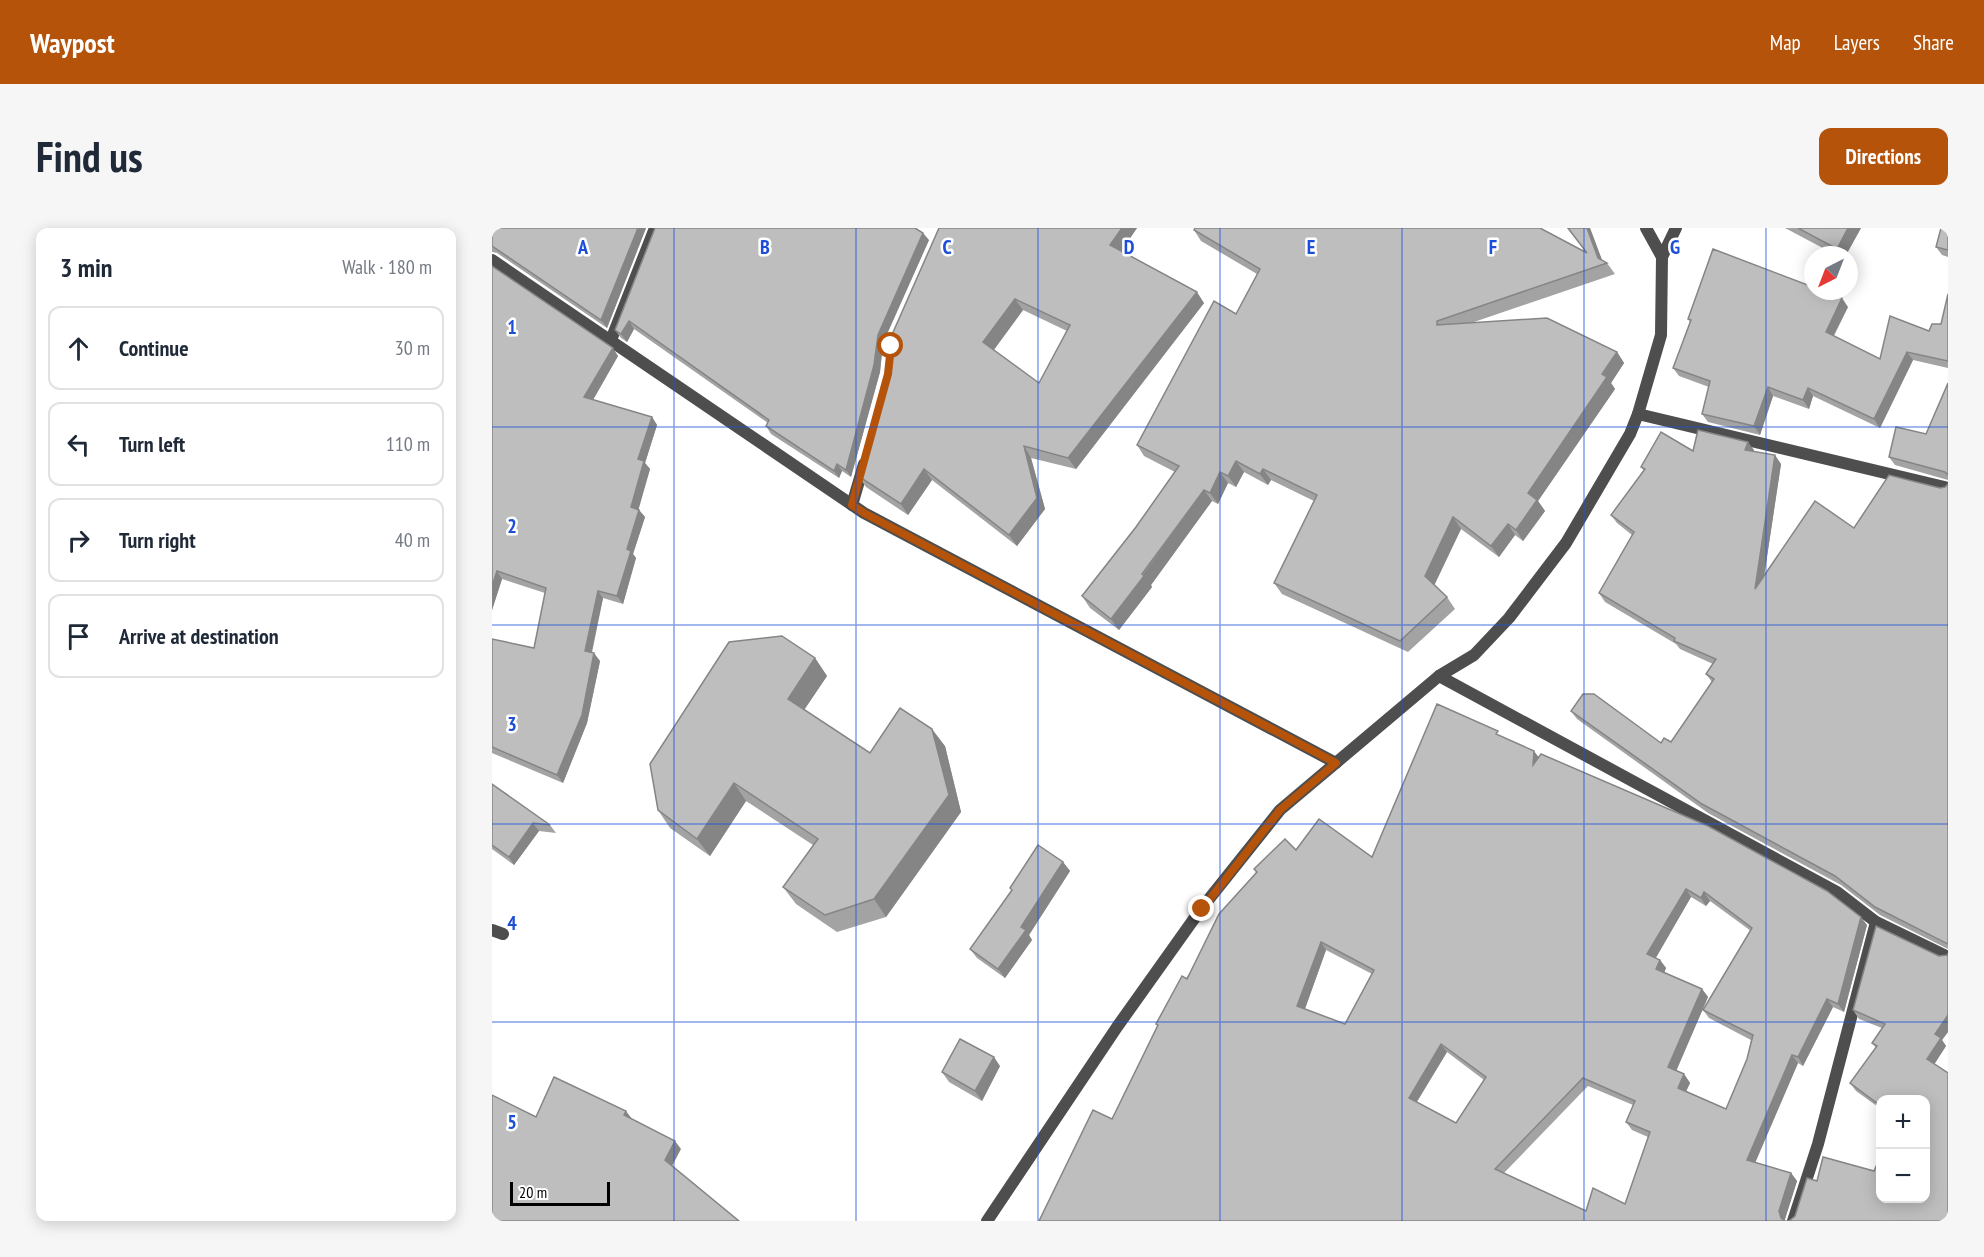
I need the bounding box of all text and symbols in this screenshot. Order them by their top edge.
text: Waypost [30,24,115,61]
text: Map [1770,29,1801,56]
text: Layers [1834,29,1880,56]
text: Share [1913,29,1954,56]
button: Directions [1819,128,1948,185]
text: Find us [36,129,143,184]
text: A [577,234,589,260]
text: B [760,234,770,260]
text: C [942,234,952,260]
text: D [1124,234,1135,260]
text: E [1307,234,1315,260]
text: F [1489,234,1497,260]
text: G [1670,234,1680,260]
north arrow [1804,246,1858,300]
text: 3 min [60,251,113,284]
text: Walk · 180 m [342,254,432,280]
text: 1 [507,314,517,340]
icon: ahead [62,332,95,365]
route start [877,332,903,358]
text: Continue [119,334,189,362]
text: 30 m [395,335,430,361]
icon: left [62,428,95,461]
text: Turn left [119,430,185,458]
text: 110 m [386,431,430,457]
text: 2 [507,513,517,539]
icon: right [62,524,95,557]
text: Turn right [119,526,196,554]
text: 40 m [395,527,430,553]
icon: arrive [62,620,95,653]
text: Arrive at destination [119,622,279,650]
text: 3 [507,711,517,737]
route end [1188,895,1214,921]
text: 4 [507,910,517,936]
map controls [1876,1095,1930,1203]
button: + [1876,1095,1930,1149]
text: 5 [507,1109,517,1135]
button: − [1876,1149,1930,1203]
scale bar [510,1179,610,1206]
text: 20 m [519,1182,547,1202]

